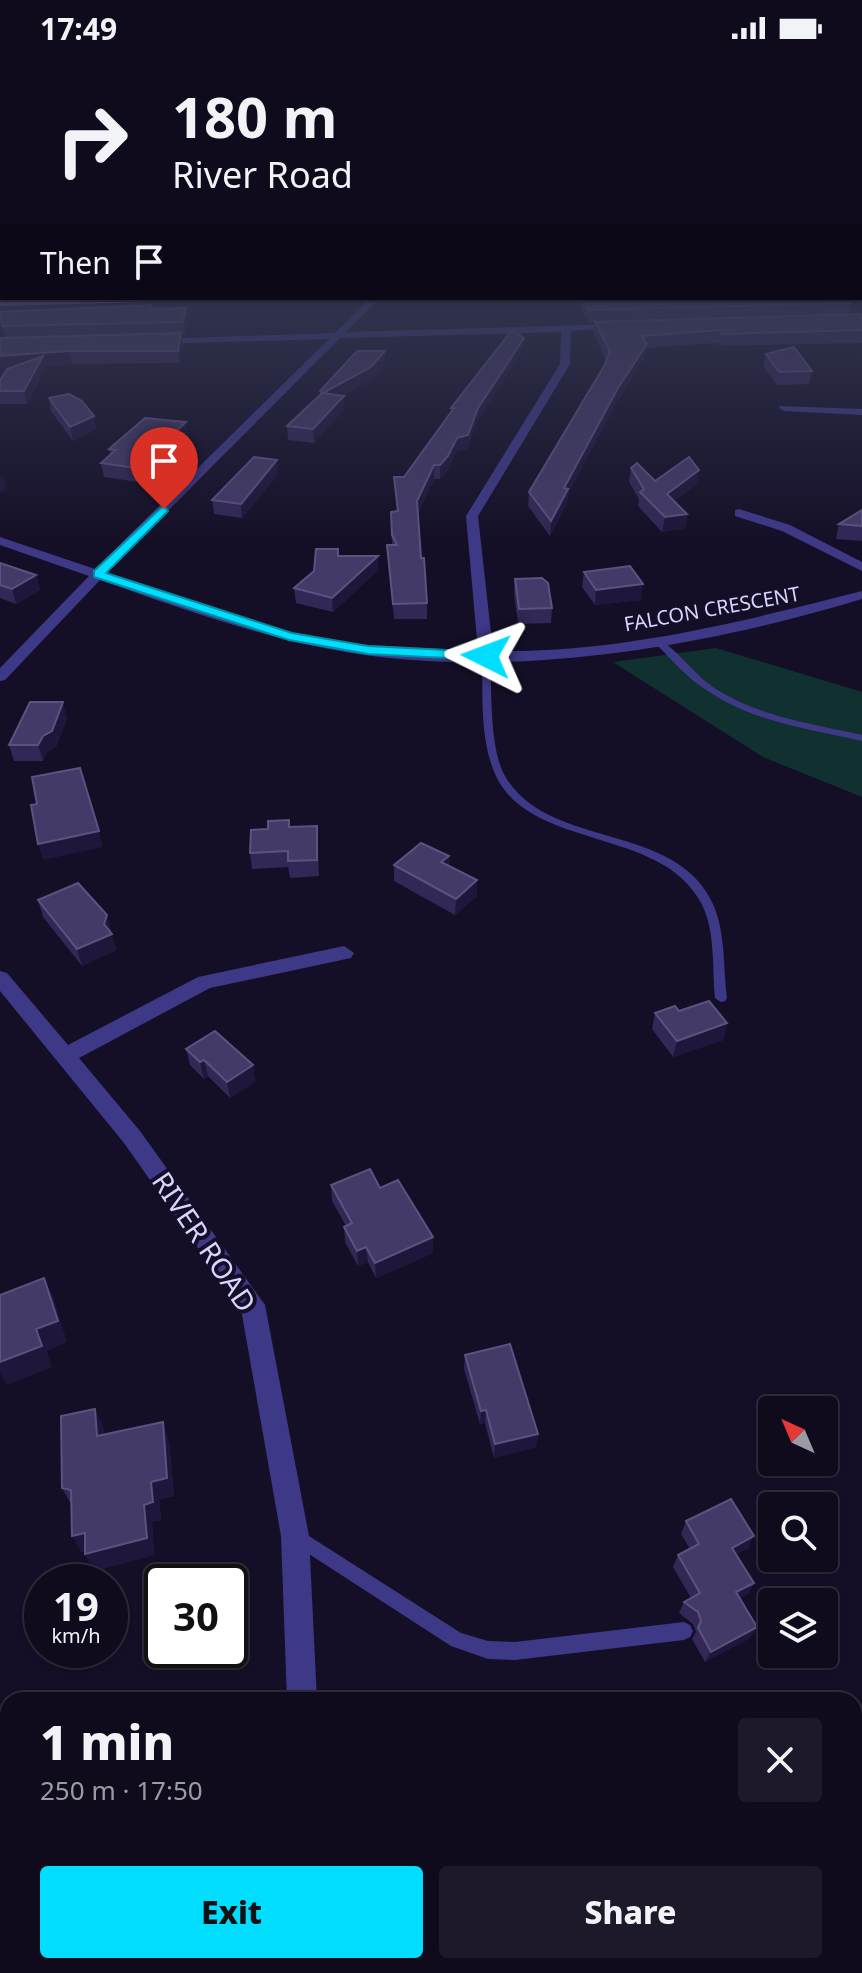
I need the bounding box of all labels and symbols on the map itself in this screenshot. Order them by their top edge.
pin [130,427,198,509]
street label: FALCON CRESCENT [622,580,802,637]
position arrow [444,614,528,698]
street label: RIVER ROAD [144,1164,266,1319]
north arrow [758,1396,838,1476]
speed limit sign: 30 [144,1564,248,1668]

